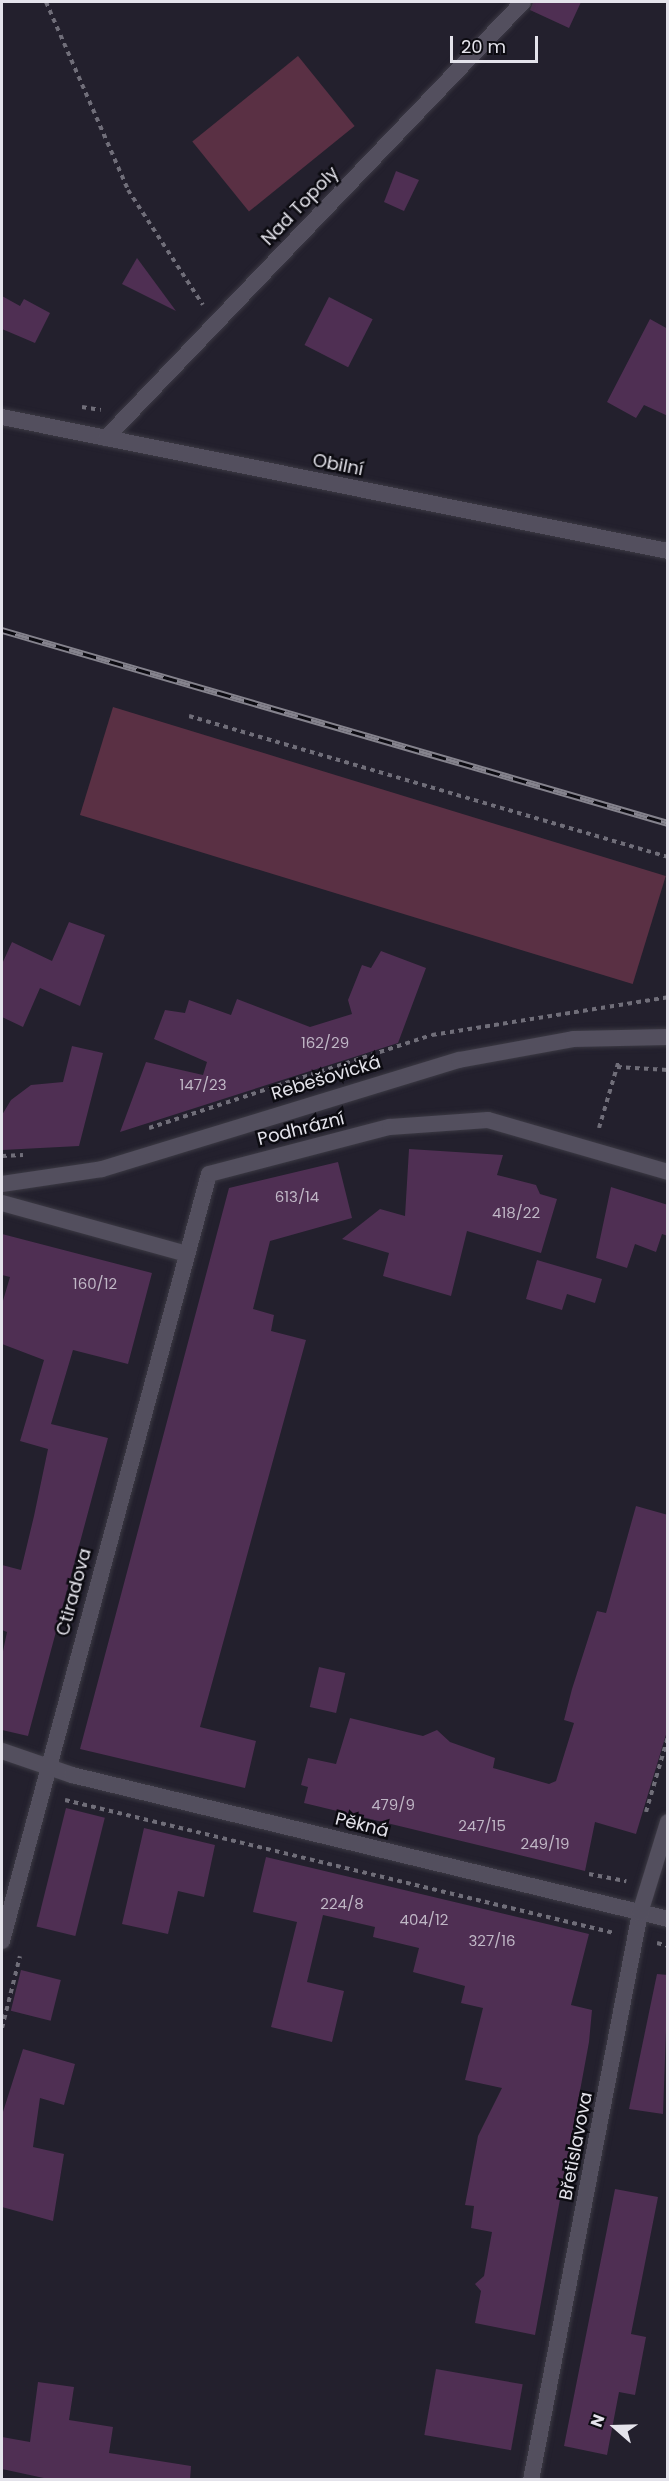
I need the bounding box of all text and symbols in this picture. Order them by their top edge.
scale bar [453,24,542,62]
text: 20 m [461,34,506,59]
street label: Nad Topoly [257,162,343,250]
street label: Obilní [311,450,365,480]
house number: 162/29 [301,1034,349,1052]
street label: Rebešovická [269,1051,383,1105]
house number: 147/23 [179,1076,227,1094]
street label: Podhrázní [255,1108,347,1150]
house number: 613/14 [275,1188,319,1206]
house number: 418/22 [492,1204,540,1222]
house number: 160/12 [73,1275,117,1293]
street label: Ctiradova [52,1546,96,1638]
house number: 479/9 [371,1796,415,1814]
street label: Pěkná [333,1808,391,1842]
house number: 247/15 [458,1817,506,1835]
house number: 249/19 [521,1835,569,1853]
house number: 224/8 [320,1895,364,1913]
house number: 404/12 [400,1911,448,1929]
house number: 327/16 [468,1932,516,1950]
street label: Břetislavova [555,2090,597,2202]
north arrow [585,2397,645,2457]
text: N [585,2411,610,2430]

